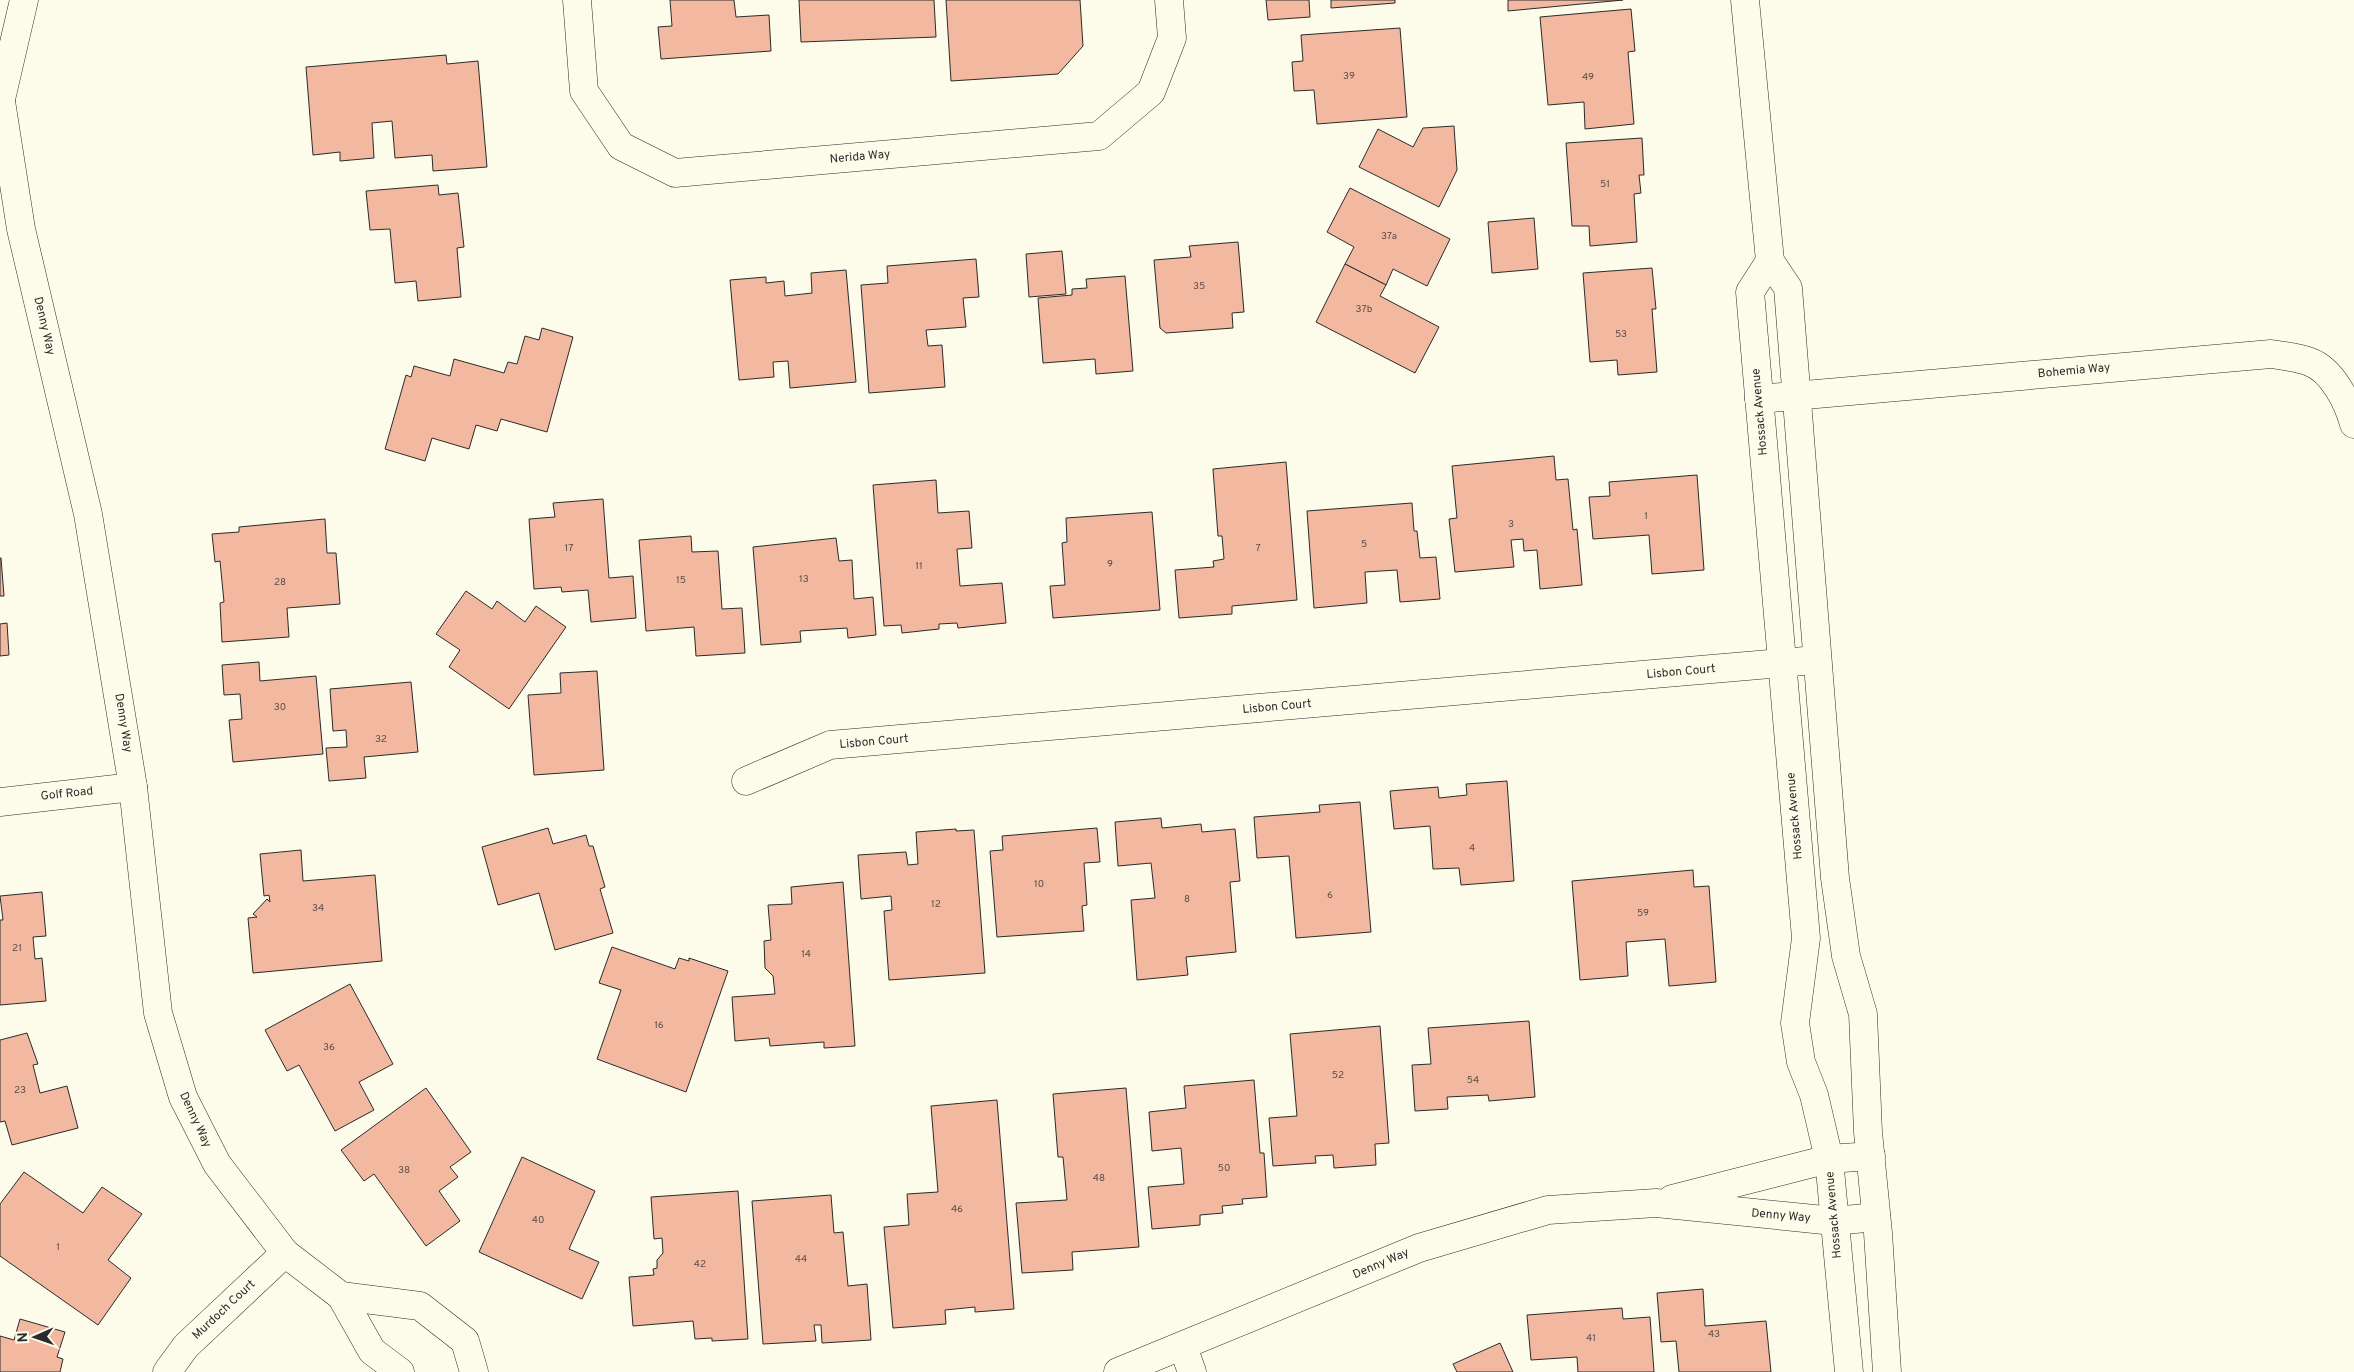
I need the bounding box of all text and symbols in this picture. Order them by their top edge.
house number: 39 [1343,70,1355,83]
house number: 49 [1582,71,1594,84]
street label: Nerida Way [829,146,891,168]
house number: 51 [1600,178,1610,191]
house number: 37a [1381,230,1397,243]
house number: 35 [1193,280,1205,293]
street label: Denny Way [29,295,59,357]
house number: 37b [1356,303,1373,316]
house number: 53 [1615,328,1627,341]
street label: Bohemia Way [2037,360,2111,382]
street label: Hossack Avenue [1748,368,1772,456]
house number: 1 [1644,510,1648,523]
house number: 3 [1508,518,1514,531]
house number: 5 [1361,538,1367,551]
house number: 17 [565,542,573,555]
house number: 7 [1255,542,1261,555]
house number: 9 [1107,558,1113,571]
house number: 11 [915,560,923,573]
house number: 13 [799,573,809,586]
house number: 15 [676,574,686,587]
house number: 28 [274,576,286,589]
street label: Lisbon Court [1646,661,1716,683]
street label: Denny Way [110,692,136,754]
street label: Lisbon Court [1242,696,1312,718]
house number: 30 [274,701,286,714]
street label: Lisbon Court [839,731,909,753]
house number: 32 [375,733,387,746]
street label: Hossack Avenue [1783,772,1807,860]
street label: Golf Road [40,783,94,805]
house number: 4 [1469,842,1475,855]
house number: 10 [1034,878,1044,891]
house number: 6 [1327,889,1333,902]
house number: 8 [1184,893,1190,906]
house number: 12 [931,898,941,911]
house number: 34 [312,902,324,915]
house number: 59 [1637,907,1649,920]
house number: 21 [12,942,22,955]
house number: 14 [801,948,811,961]
house number: 16 [654,1019,664,1032]
house number: 36 [323,1041,335,1054]
house number: 52 [1332,1069,1344,1082]
house number: 54 [1467,1074,1479,1087]
house number: 23 [14,1084,26,1097]
street label: Denny Way [175,1090,215,1150]
house number: 50 [1218,1162,1230,1175]
house number: 38 [398,1164,410,1177]
street label: Hossack Avenue [1822,1171,1846,1259]
house number: 48 [1093,1172,1105,1185]
house number: 46 [951,1203,963,1216]
street label: Denny Way [1751,1205,1811,1227]
house number: 40 [532,1214,544,1227]
house number: 1 [56,1241,60,1254]
street label: Denny Way [1350,1245,1412,1283]
house number: 44 [795,1253,807,1266]
house number: 42 [694,1258,706,1271]
street label: Murdoch Court [189,1277,259,1343]
north arrow [10,1312,60,1362]
house number: 43 [1708,1328,1720,1341]
text: N [15,1332,32,1343]
house number: 41 [1586,1332,1596,1345]

